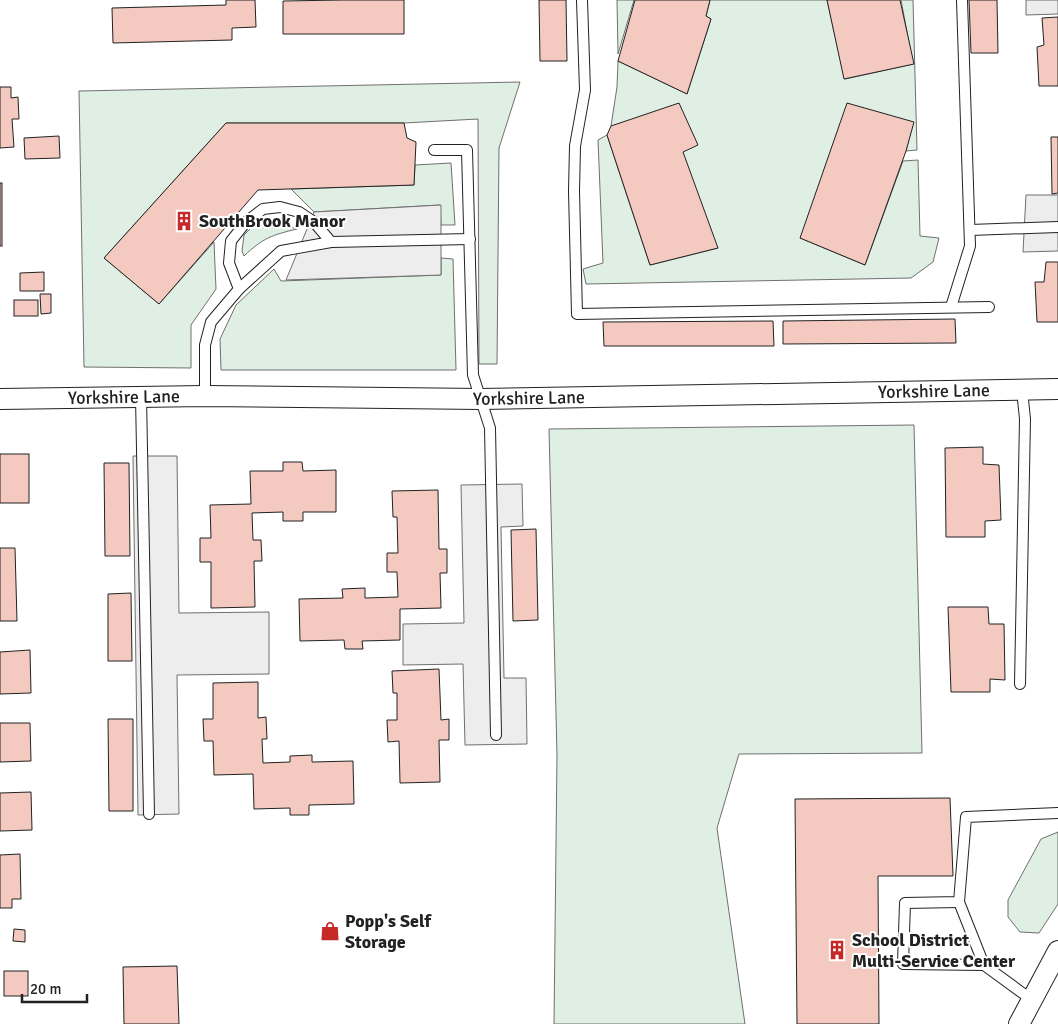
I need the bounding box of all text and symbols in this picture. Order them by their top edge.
building icon: SouthBrook Manor [173,210,195,232]
place label: SouthBrook Manor [199,210,346,232]
street label: Yorkshire Lane [878,379,990,403]
street label: Yorkshire Lane [68,385,180,409]
street label: Yorkshire Lane [473,386,585,410]
place label: Popp's Self Storage [345,910,432,953]
shop icon: Popp's Self Storage [319,920,341,942]
place label: School District Multi-Service Center [852,929,1016,972]
building icon: School District Multi-Service Center [826,939,848,961]
scale bar [22,972,88,1004]
text: 20 m [30,980,61,998]

